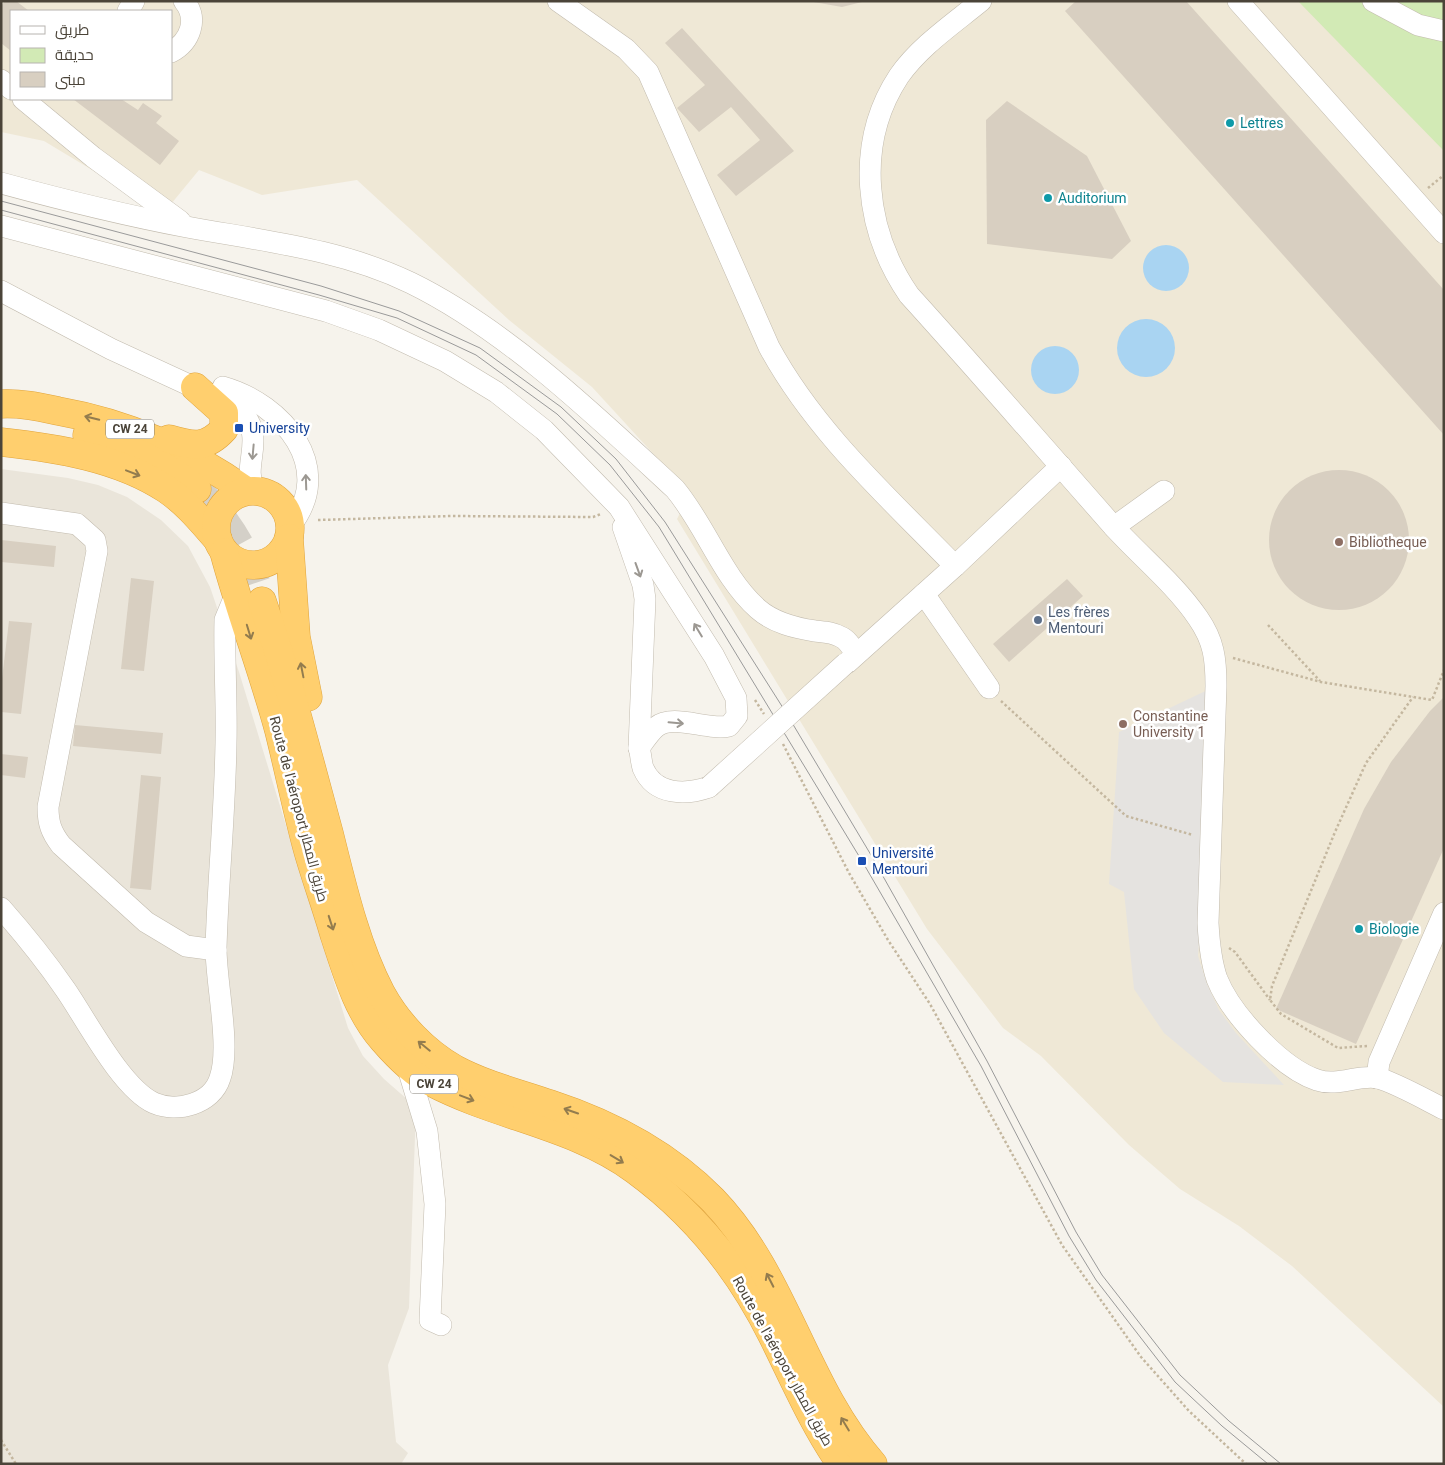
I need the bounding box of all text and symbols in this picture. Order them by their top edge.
legend [10,10,172,100]
text: طريق [55,21,89,40]
text: حديقة [55,46,94,64]
text: مبنى [55,71,86,90]
place label: Lettres [1240,115,1283,131]
marker: Lettres [1224,117,1236,129]
place label: Auditorium [1058,190,1127,206]
marker: Auditorium [1042,192,1054,204]
one-way arrow [85,412,101,422]
road number: CW 24 [106,419,154,438]
place label: University [249,420,310,436]
marker: University [233,422,245,434]
one-way arrow [249,443,258,459]
one-way arrow [125,469,141,478]
one-way arrow [302,474,311,490]
place label: Bibliotheque [1349,534,1427,550]
marker: Bibliotheque [1333,536,1345,548]
one-way arrow [634,562,643,578]
place label: Les frères Mentouri [1048,604,1110,636]
marker: Les frères Mentouri [1032,614,1044,626]
one-way arrow [244,623,254,639]
one-way arrow [693,623,703,637]
one-way arrow [297,662,307,678]
place label: Constantine University 1 [1133,708,1208,740]
street label: Route de l'aéroport طريق المطار [266,714,332,904]
one-way arrow [668,718,684,727]
marker: Constantine University 1 [1117,718,1129,730]
place label: Université Mentouri [872,845,934,877]
marker: Université Mentouri [856,855,868,867]
one-way arrow [326,914,336,930]
place label: Biologie [1369,921,1419,937]
marker: Biologie [1353,923,1365,935]
one-way arrow [417,1041,430,1052]
road number: CW 24 [410,1074,458,1094]
one-way arrow [458,1094,474,1103]
one-way arrow [564,1106,579,1115]
one-way arrow [609,1154,623,1164]
street label: Route de l'aéroport طريق المطار [729,1273,836,1449]
one-way arrow [765,1273,774,1288]
one-way arrow [839,1418,849,1432]

